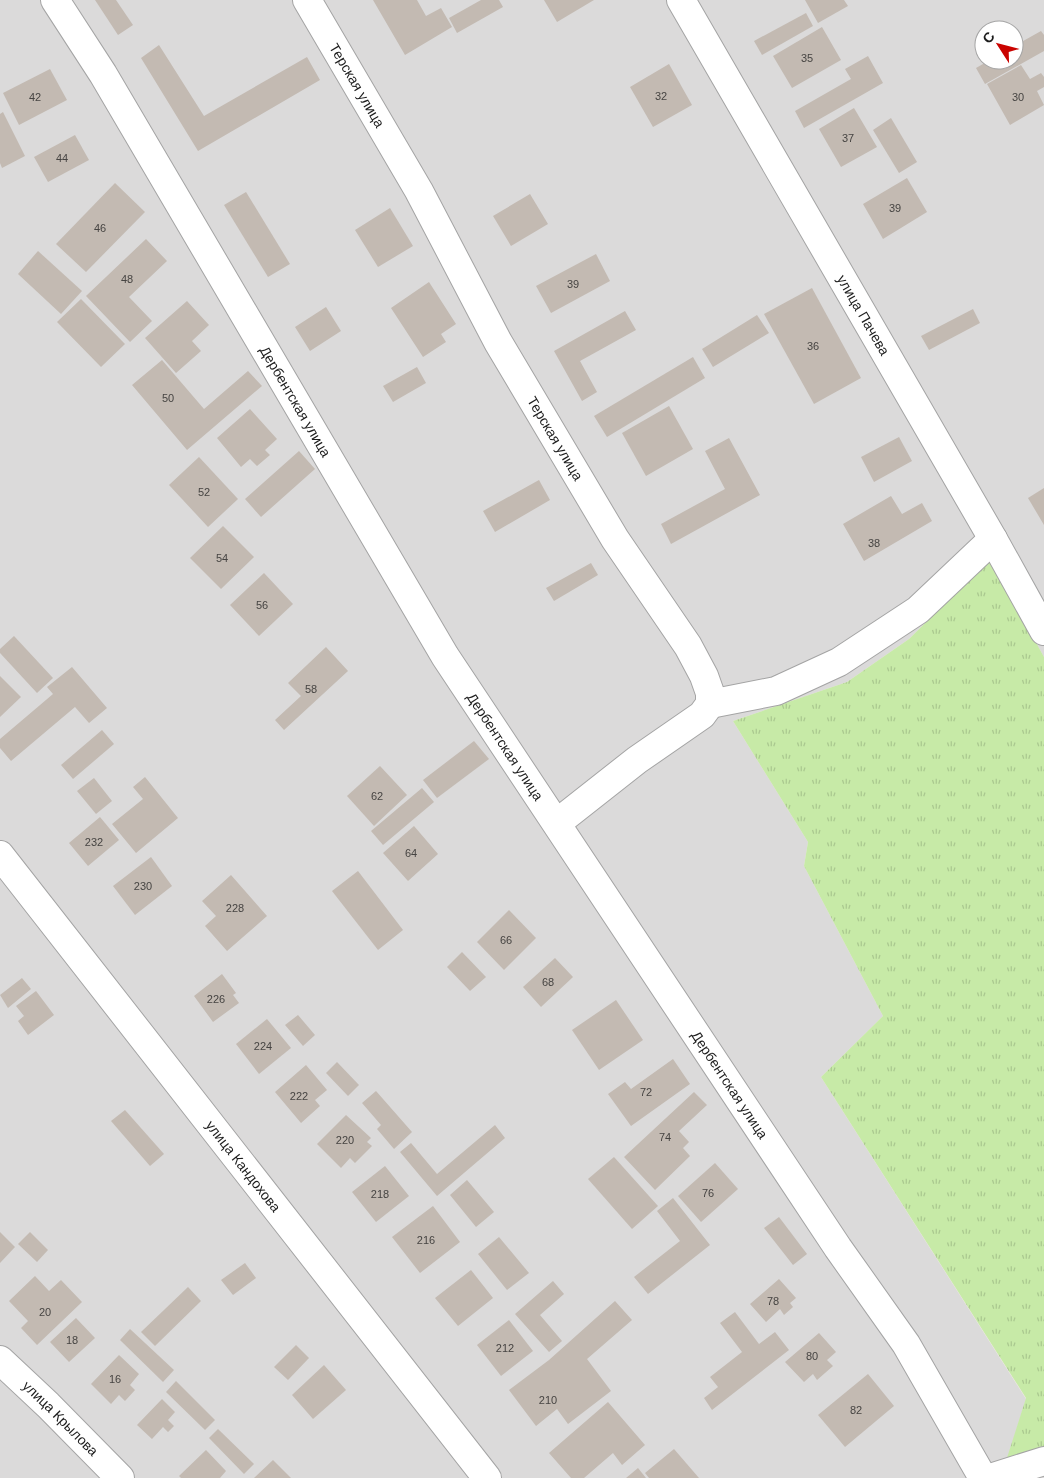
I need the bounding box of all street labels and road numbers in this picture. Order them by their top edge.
street label: Терская улица [326,41,388,130]
street label: улица Пачева [834,272,893,358]
street label: Дербентская улица [257,343,334,460]
street label: Терская улица [524,394,586,483]
street label: Дербентская улица [464,690,547,804]
street label: Дербентская улица [688,1028,771,1142]
street label: улица Кандохова [203,1117,284,1215]
street label: улица Крылова [19,1378,102,1459]

